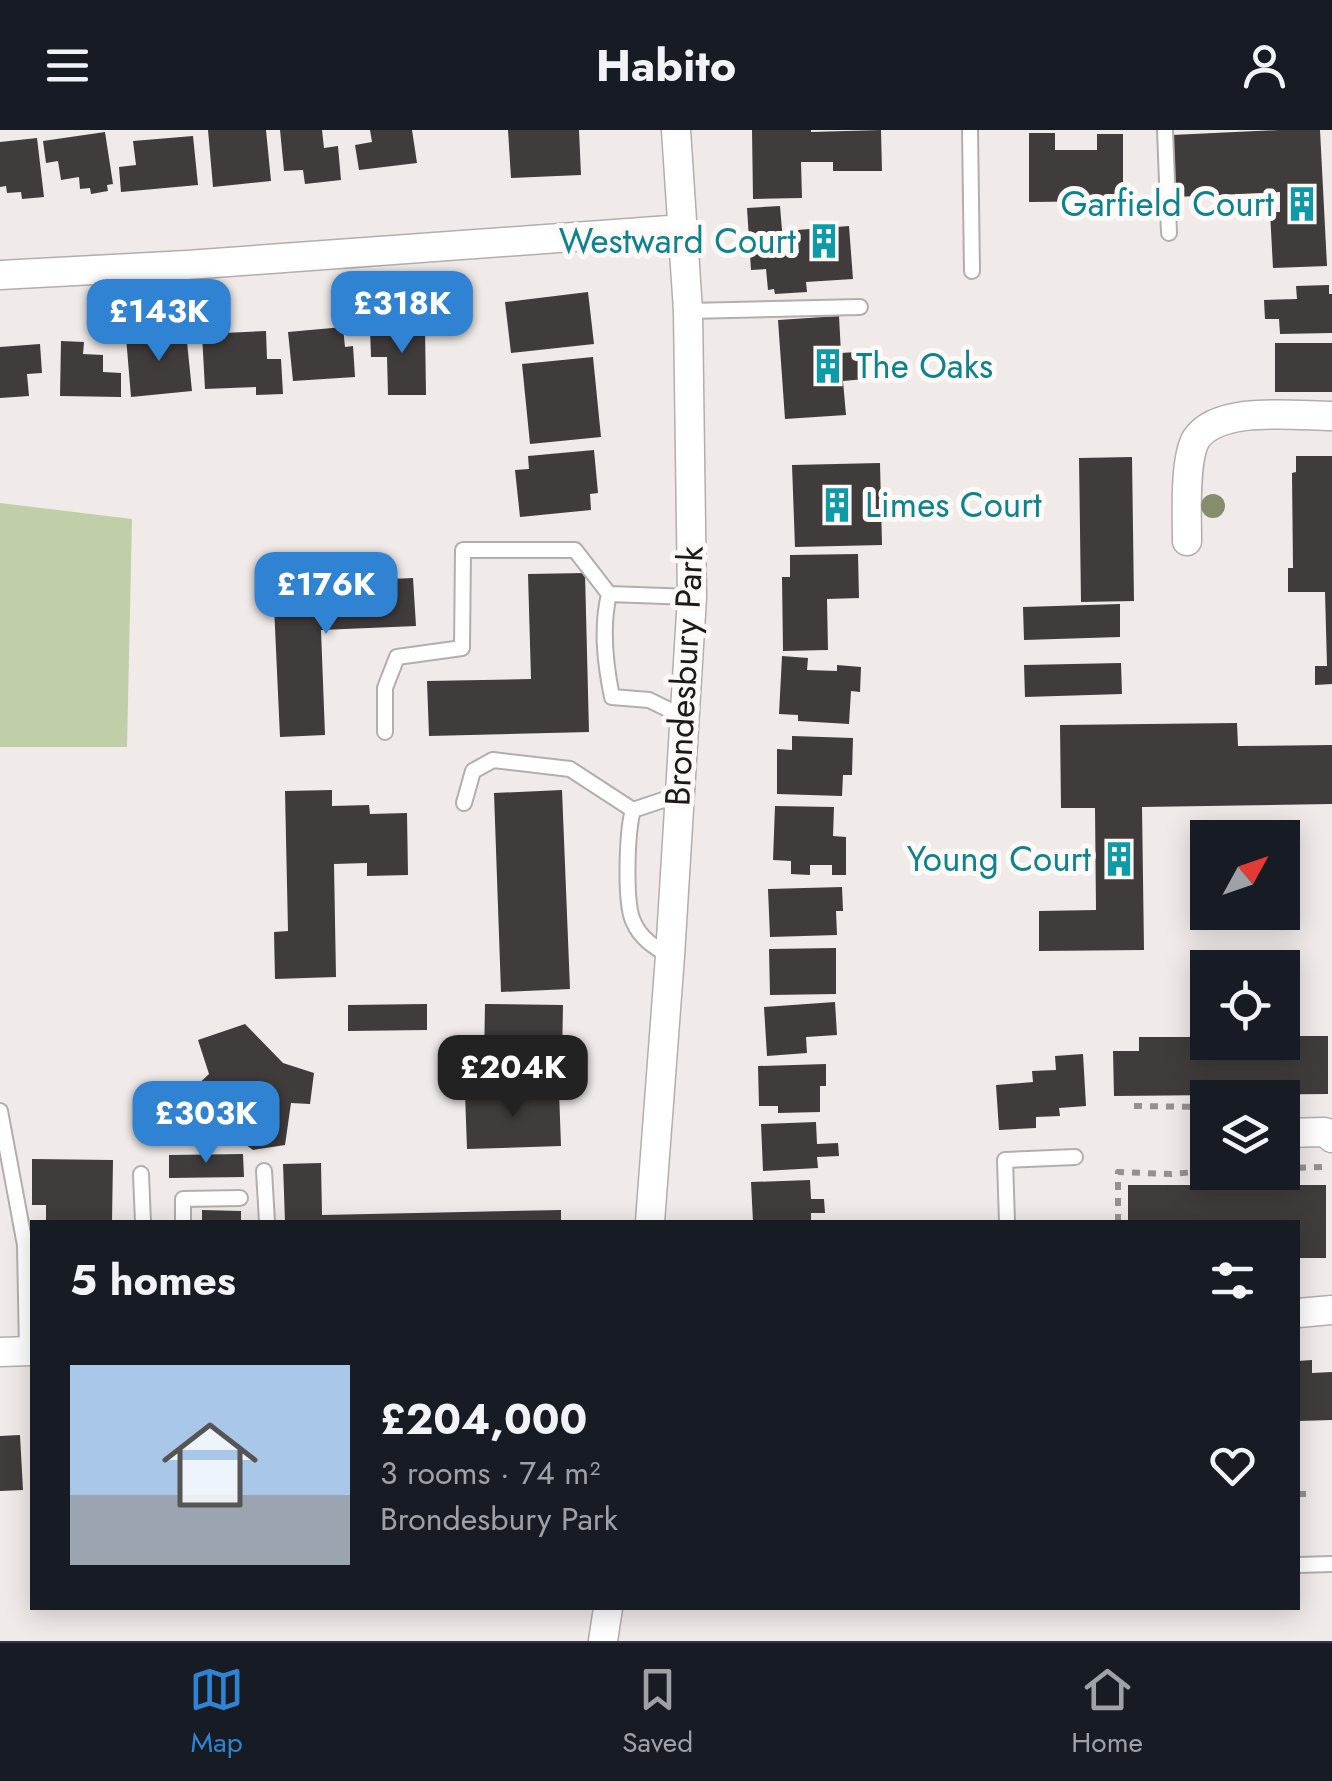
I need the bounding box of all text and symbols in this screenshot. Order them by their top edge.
text: Habito [596,33,736,98]
icon: menu [40,38,95,93]
icon: person [1237,38,1292,93]
place label: Garfield Court [1061,179,1275,229]
building icon: Garfield Court [1283,185,1321,223]
place label: Westward Court [559,216,797,266]
building icon: Westward Court [805,222,843,260]
pin: £318K [332,271,472,356]
pin: £143K [89,279,229,364]
text: £318K [353,280,451,326]
text: £143K [109,288,209,334]
place label: The Oaks [856,341,993,391]
building icon: The Oaks [809,347,847,385]
place label: Limes Court [865,480,1042,530]
building icon: Limes Court [818,486,856,524]
street label: Brondesbury Park [652,544,716,807]
pin: £176K [256,552,396,637]
text: £176K [277,561,375,607]
north arrow [1190,820,1300,930]
map controls [1190,820,1300,1190]
place label: Young Court [907,834,1092,884]
building icon: Young Court [1100,840,1138,878]
button: locate [1190,950,1300,1060]
pin: £204K [443,1035,583,1120]
text: £204K [460,1044,566,1090]
button: layers [1190,1080,1300,1190]
pin: £303K [136,1081,276,1166]
text: £303K [155,1090,257,1136]
text: 5 homes [70,1250,236,1311]
icon: filters [1205,1253,1260,1308]
text: £204,000 [380,1389,587,1450]
icon: home [150,1405,270,1525]
icon: heart [1205,1438,1260,1493]
text: 3 rooms · 74 m² [380,1450,600,1496]
text: Brondesbury Park [380,1496,618,1542]
tab: Map [189,1662,244,1763]
tab: Saved [622,1662,693,1763]
tab: Home [1071,1662,1143,1763]

